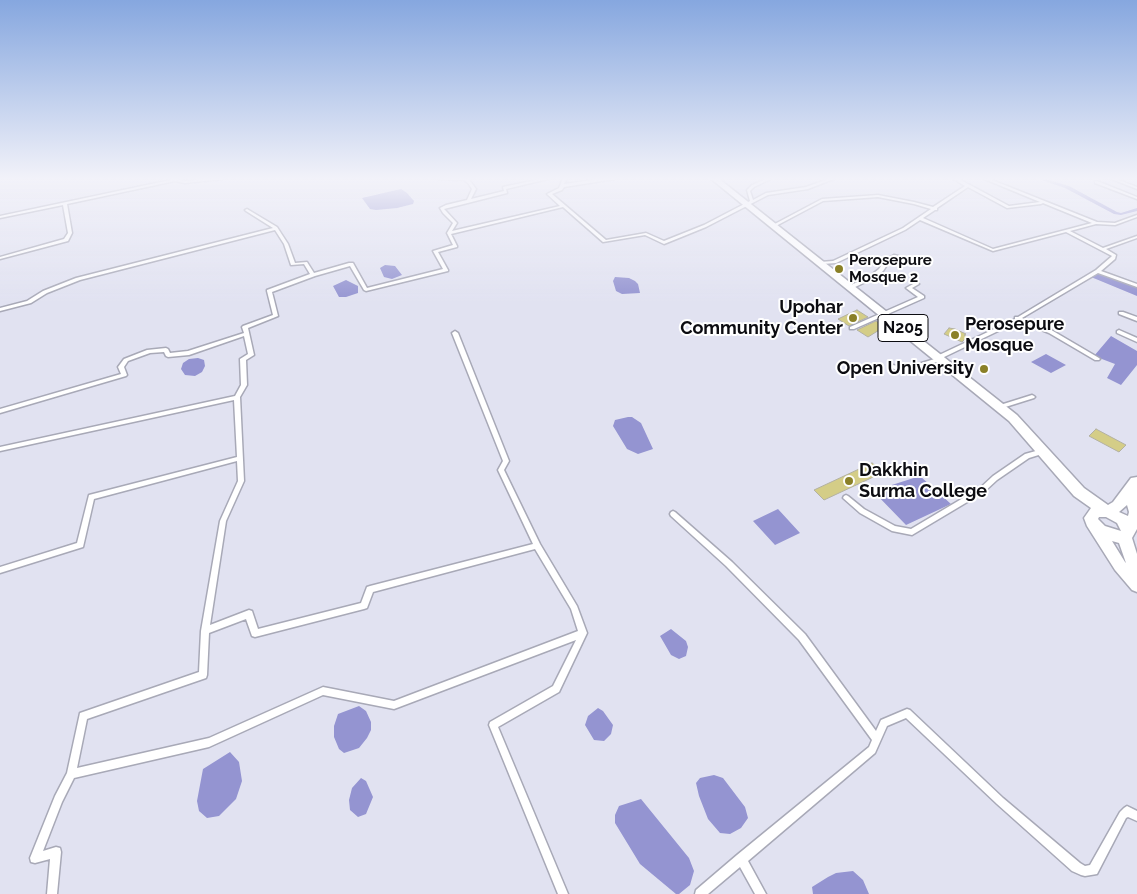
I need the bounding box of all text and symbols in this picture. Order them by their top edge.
place label: Perosepure Mosque 2 [849,251,932,286]
marker: Perosepure Mosque 2 [833,263,845,275]
place label: Upohar Community Center [680,297,843,340]
marker: Upohar Community Center [847,312,859,324]
road number: N205 [878,314,928,342]
place label: Perosepure Mosque [965,314,1064,356]
marker: Perosepure Mosque [949,329,961,341]
place label: Open University [837,358,974,380]
marker: Open University [978,363,990,375]
place label: Dakkhin Surma College [859,460,987,502]
marker: Dakkhin Surma College [843,475,855,487]

